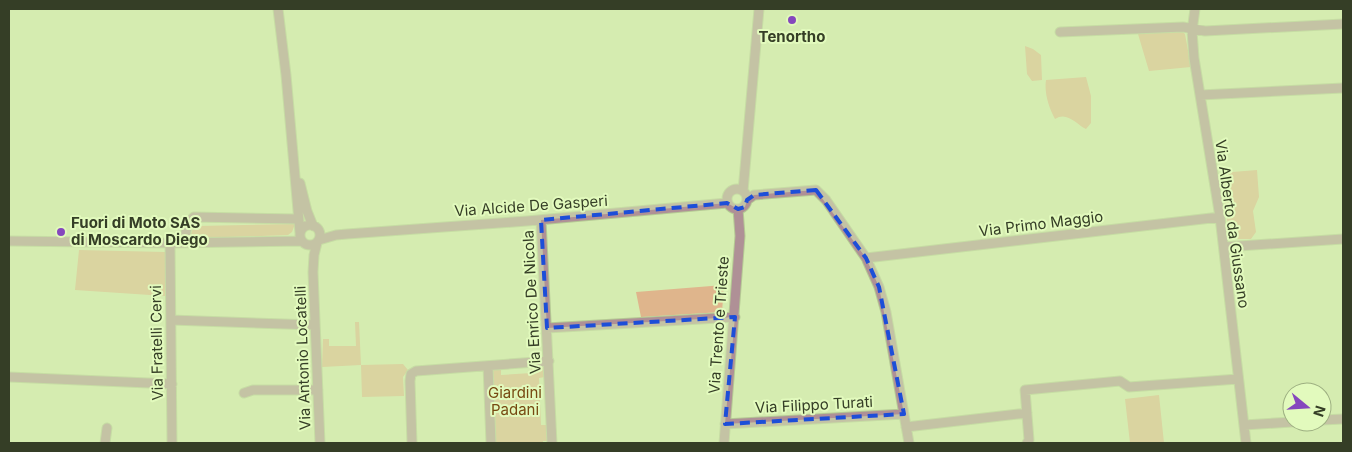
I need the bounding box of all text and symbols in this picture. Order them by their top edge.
marker: Tenortho [786,14,798,26]
place label: Tenortho [759,27,825,46]
street label: Via Alberto da Giussano [1211,138,1254,309]
street label: Via Alcide De Gasperi [454,191,608,220]
street label: Via Primo Maggio [978,206,1104,241]
place label: Fuori di Moto SAS di Moscardo Diego [71,213,208,249]
marker: Fuori di Moto SAS di Moscardo Diego [55,226,67,238]
street label: Via Enrico De Nicola [518,230,545,374]
street label: Via Trento e Trieste [704,256,733,394]
street label: Via Fratelli Cervi [146,285,167,401]
street label: Via Antonio Locatelli [290,286,315,430]
north arrow [1282,382,1332,432]
park label: Giardini Padani [488,383,542,419]
street label: Via Filippo Turati [755,392,873,417]
text: N [1310,403,1330,419]

